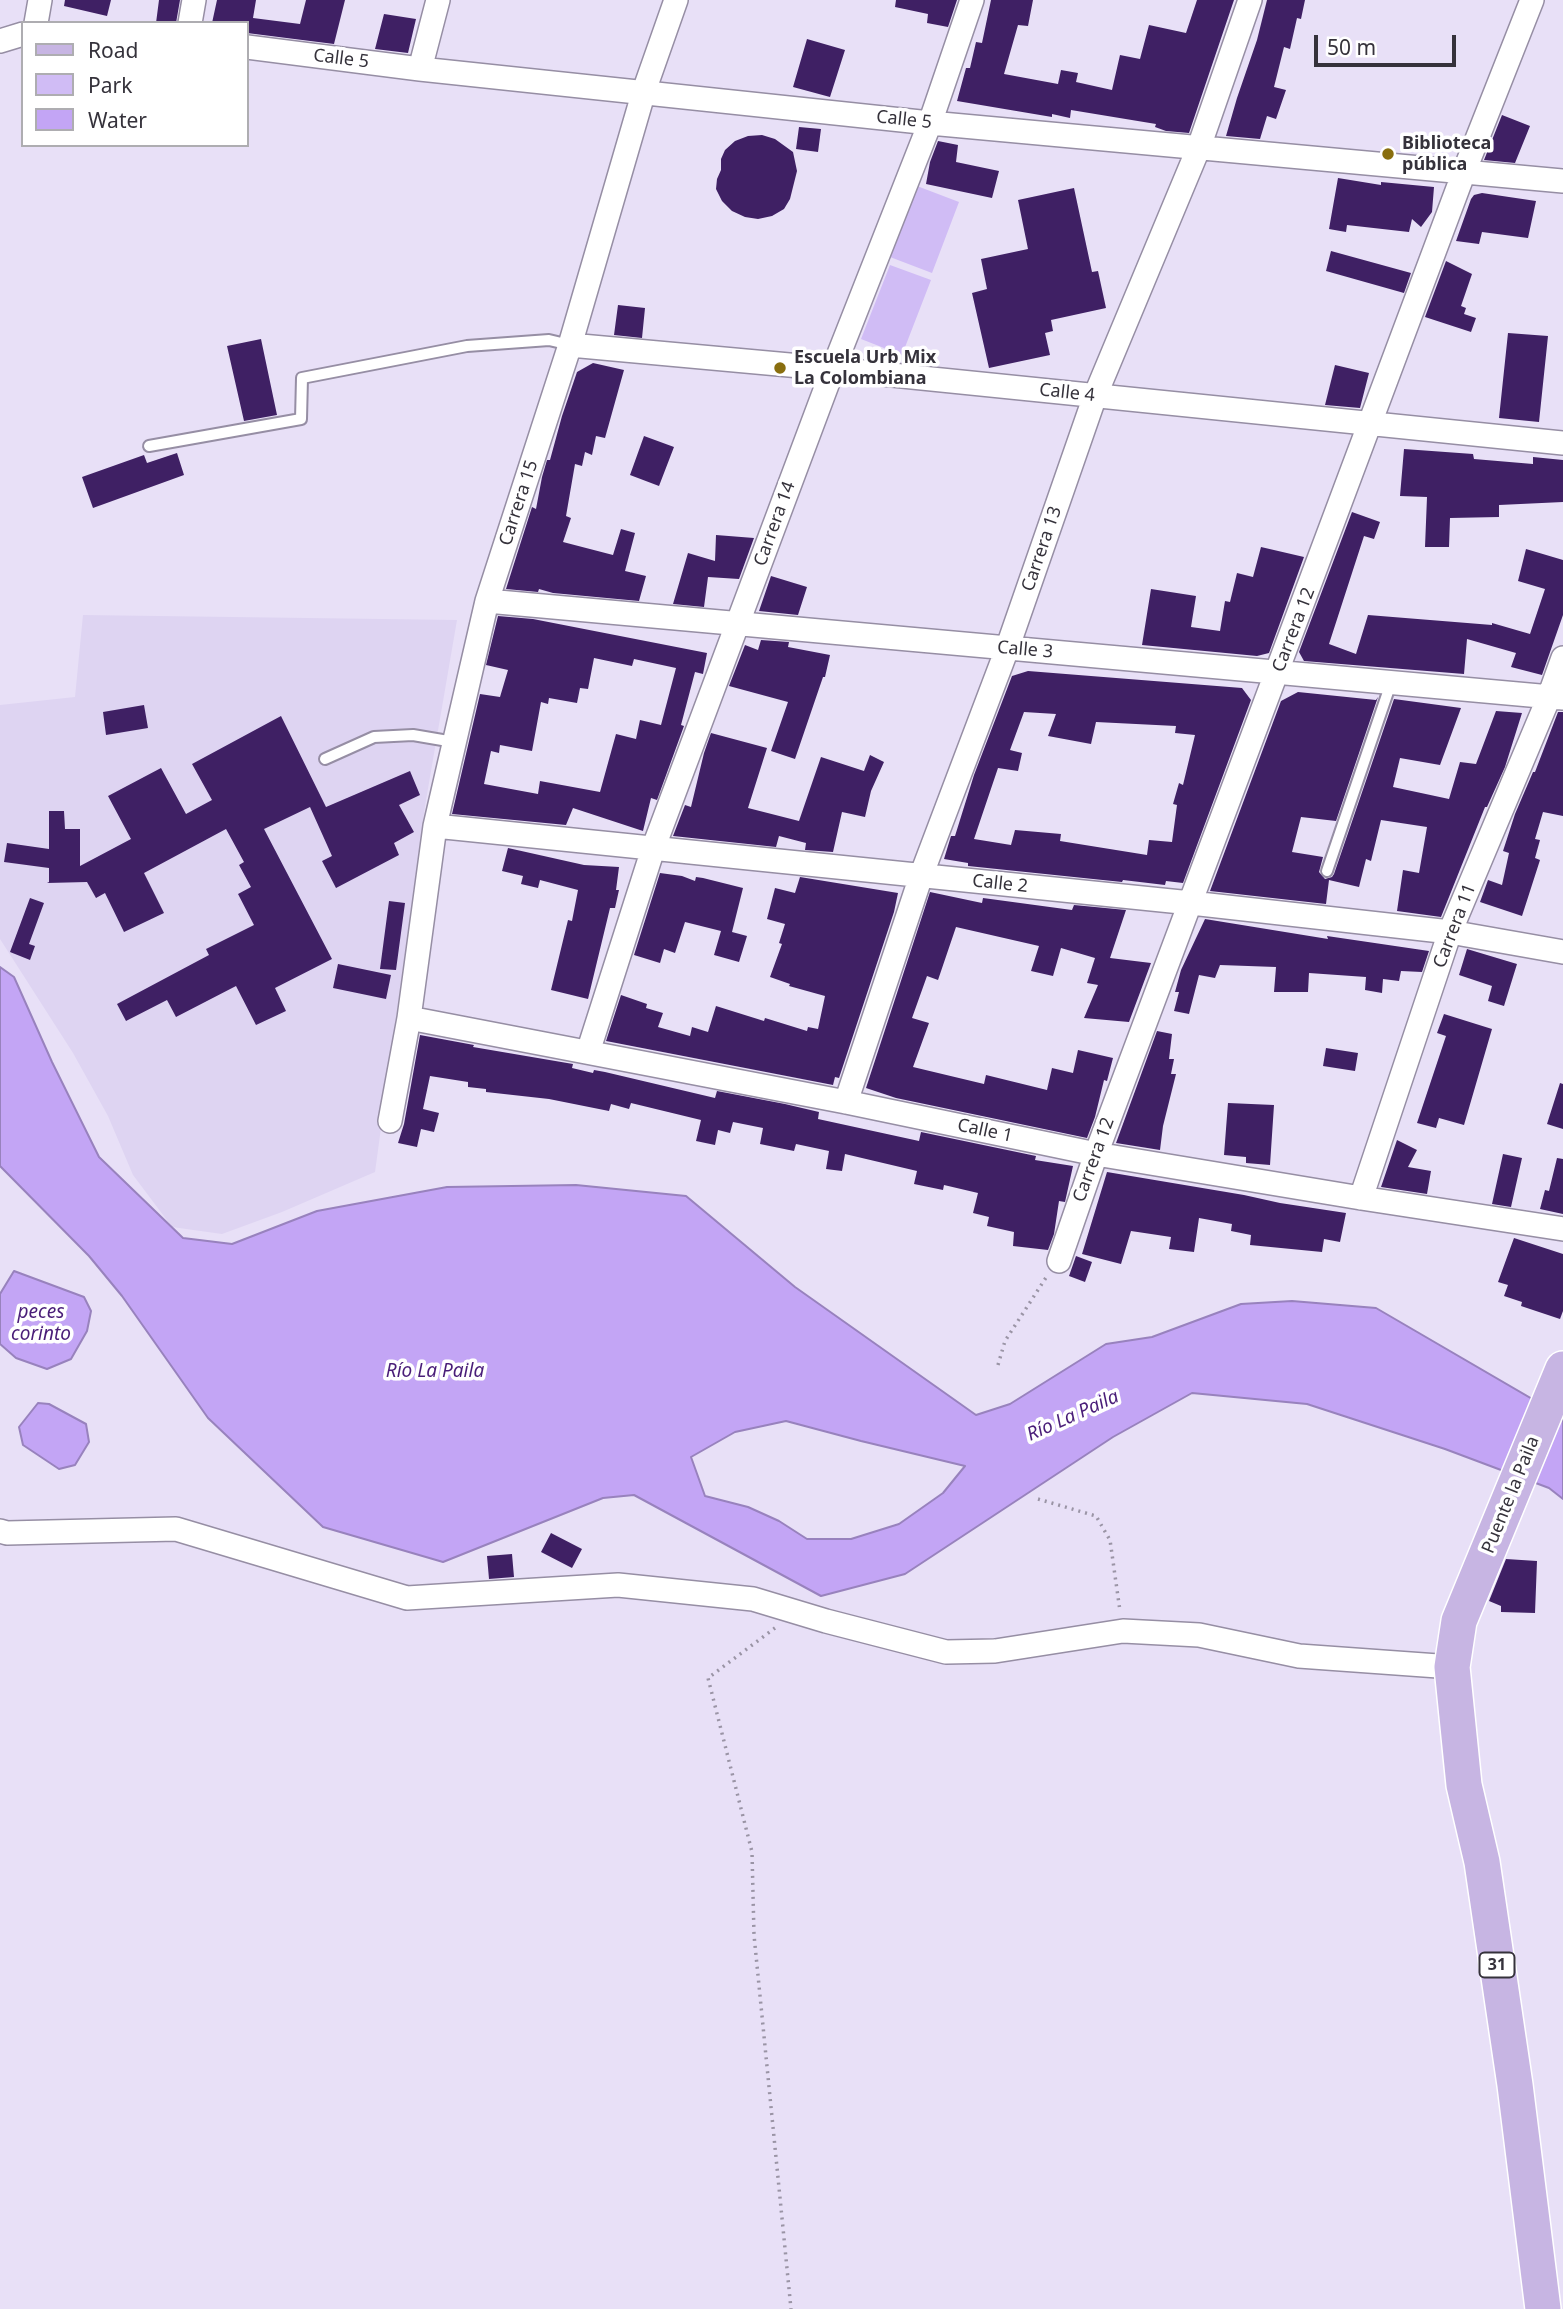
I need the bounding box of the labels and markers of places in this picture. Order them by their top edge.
place label: Biblioteca pública [1402,133,1491,176]
marker: Biblioteca pública [1380,146,1396,162]
place label: Escuela Urb Mix La Colombiana [794,347,936,390]
marker: Escuela Urb Mix La Colombiana [772,360,788,376]

